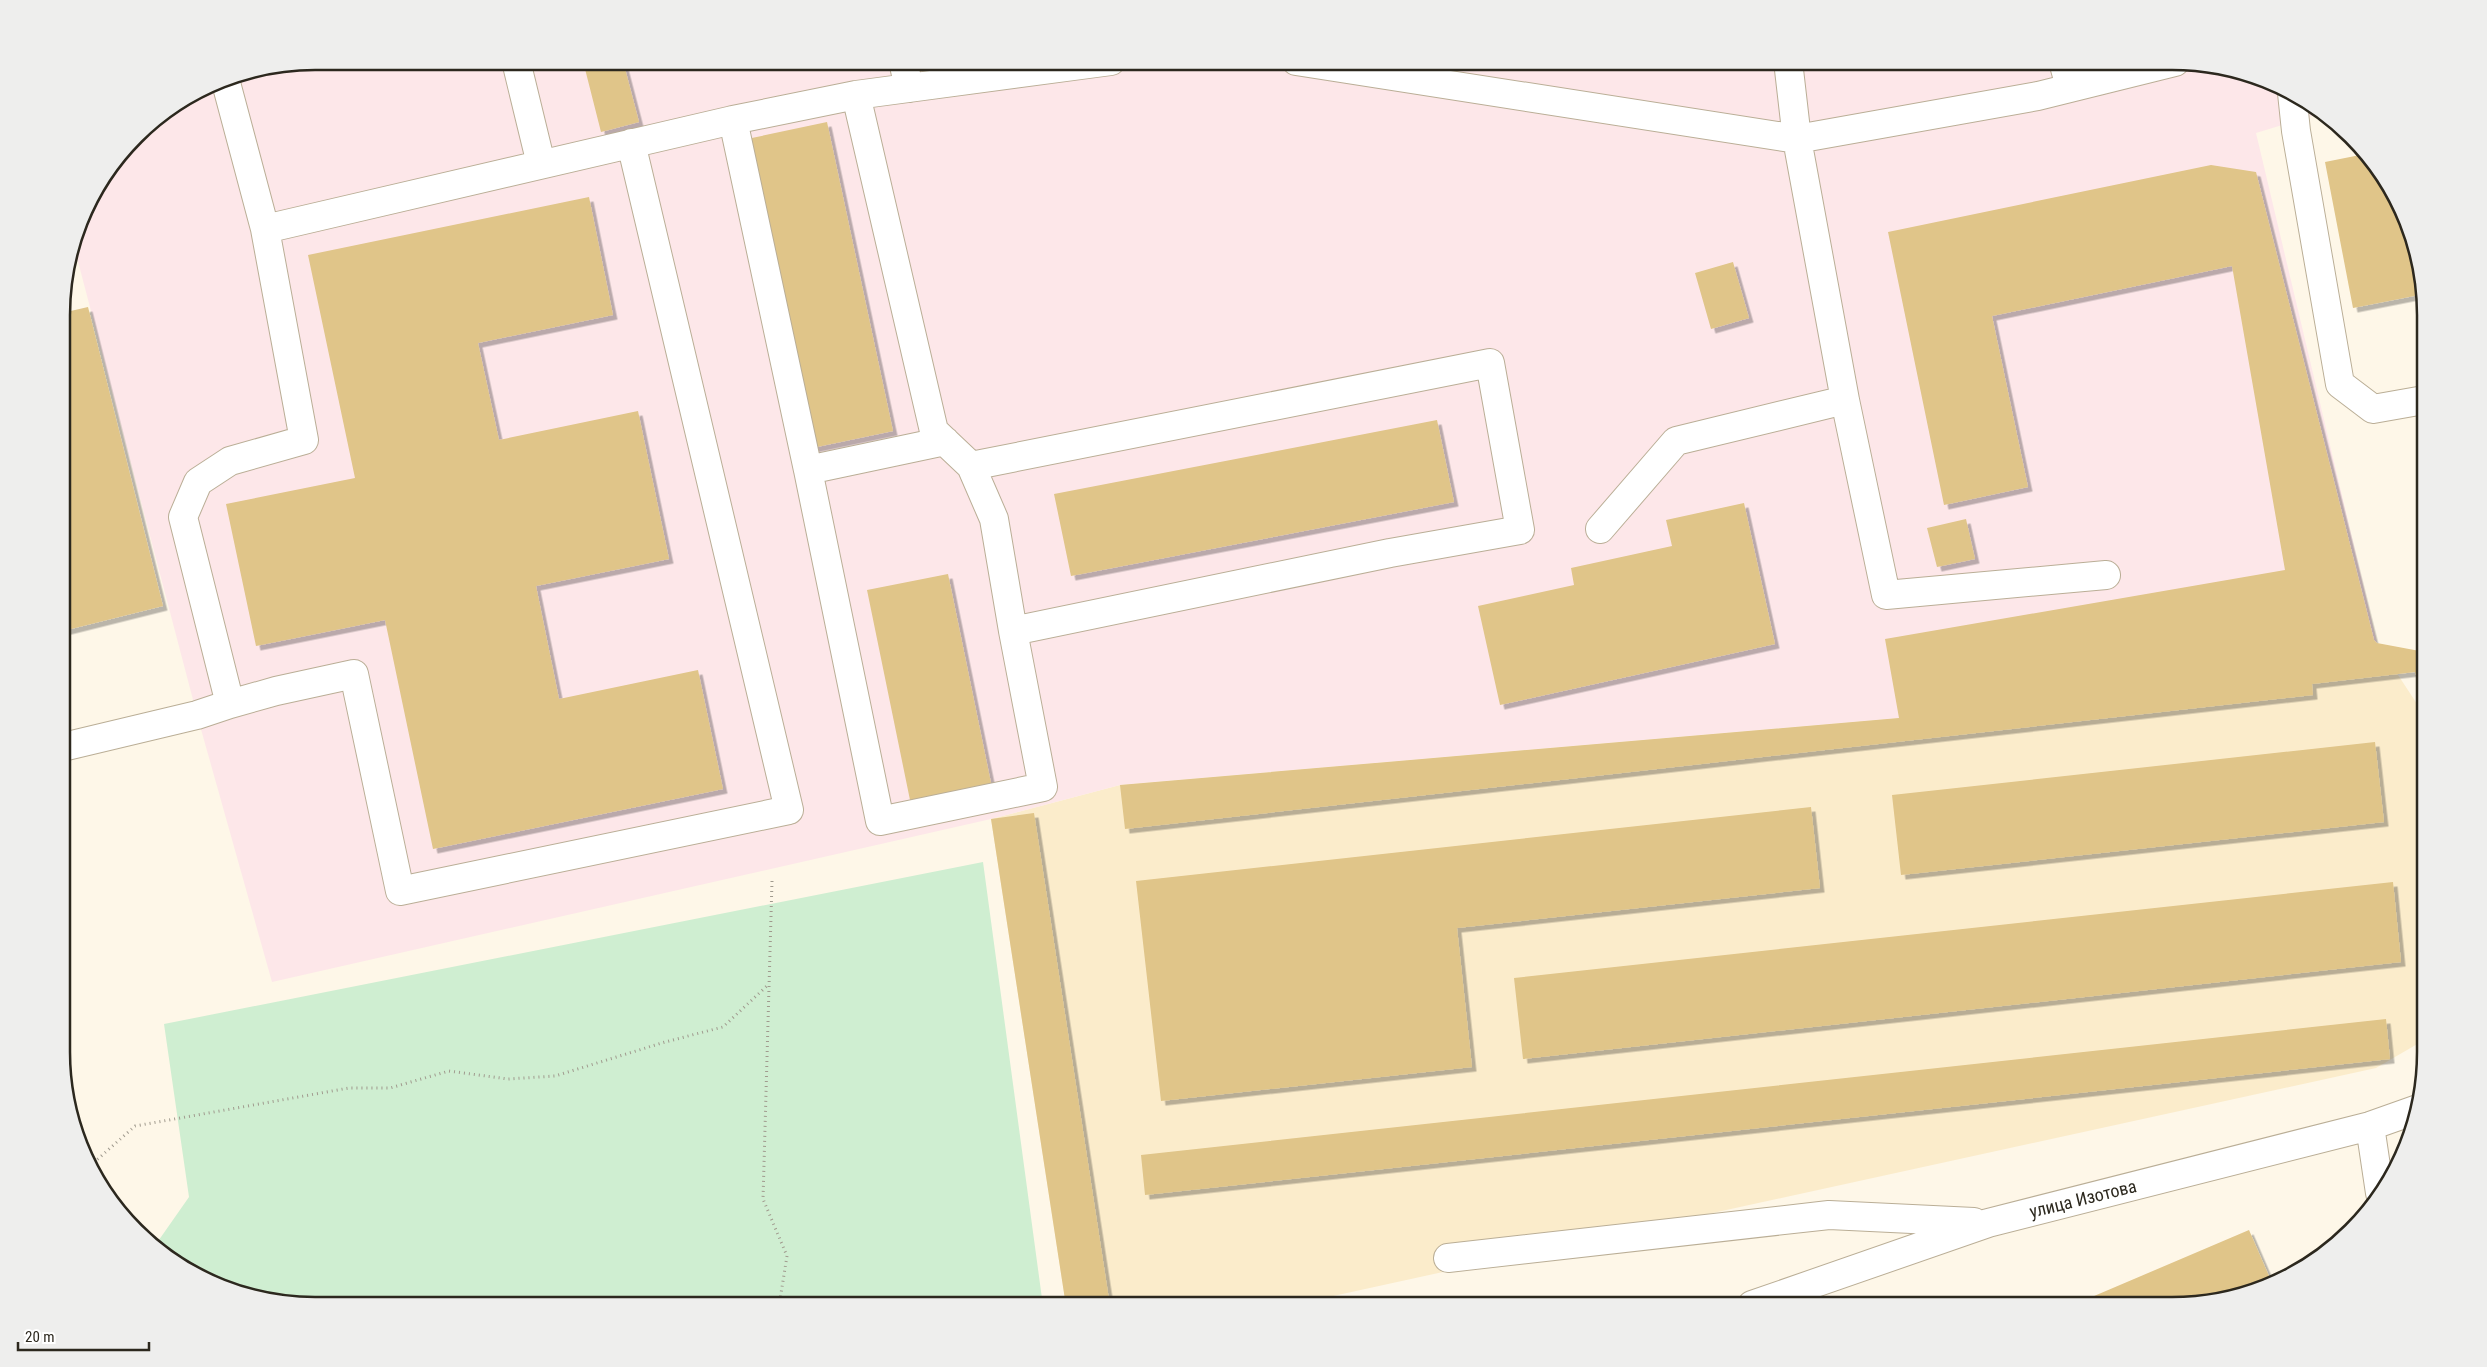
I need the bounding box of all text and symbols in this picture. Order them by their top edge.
street label: улица Изотова [2027,1175,2139,1222]
scale bar [18,1320,149,1352]
text: 20 m [25,1328,55,1346]

